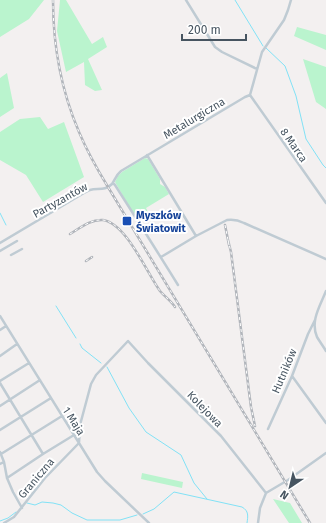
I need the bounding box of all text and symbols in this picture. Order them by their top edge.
scale bar [182,16,246,42]
text: 200 m [188,23,221,37]
street label: Metalurgiczna [161,95,227,142]
street label: 8 Marca [277,126,310,165]
street label: Partyzantów [31,180,90,221]
place label: Myszków Światowit [136,209,186,235]
marker: Myszków Światowit [121,215,133,227]
street label: Hutników [269,347,300,395]
street label: Kolejowa [184,389,225,430]
street label: 1 Maja [60,405,87,438]
street label: Graniczna [16,455,57,501]
north arrow [270,467,310,507]
text: N [278,487,291,502]

